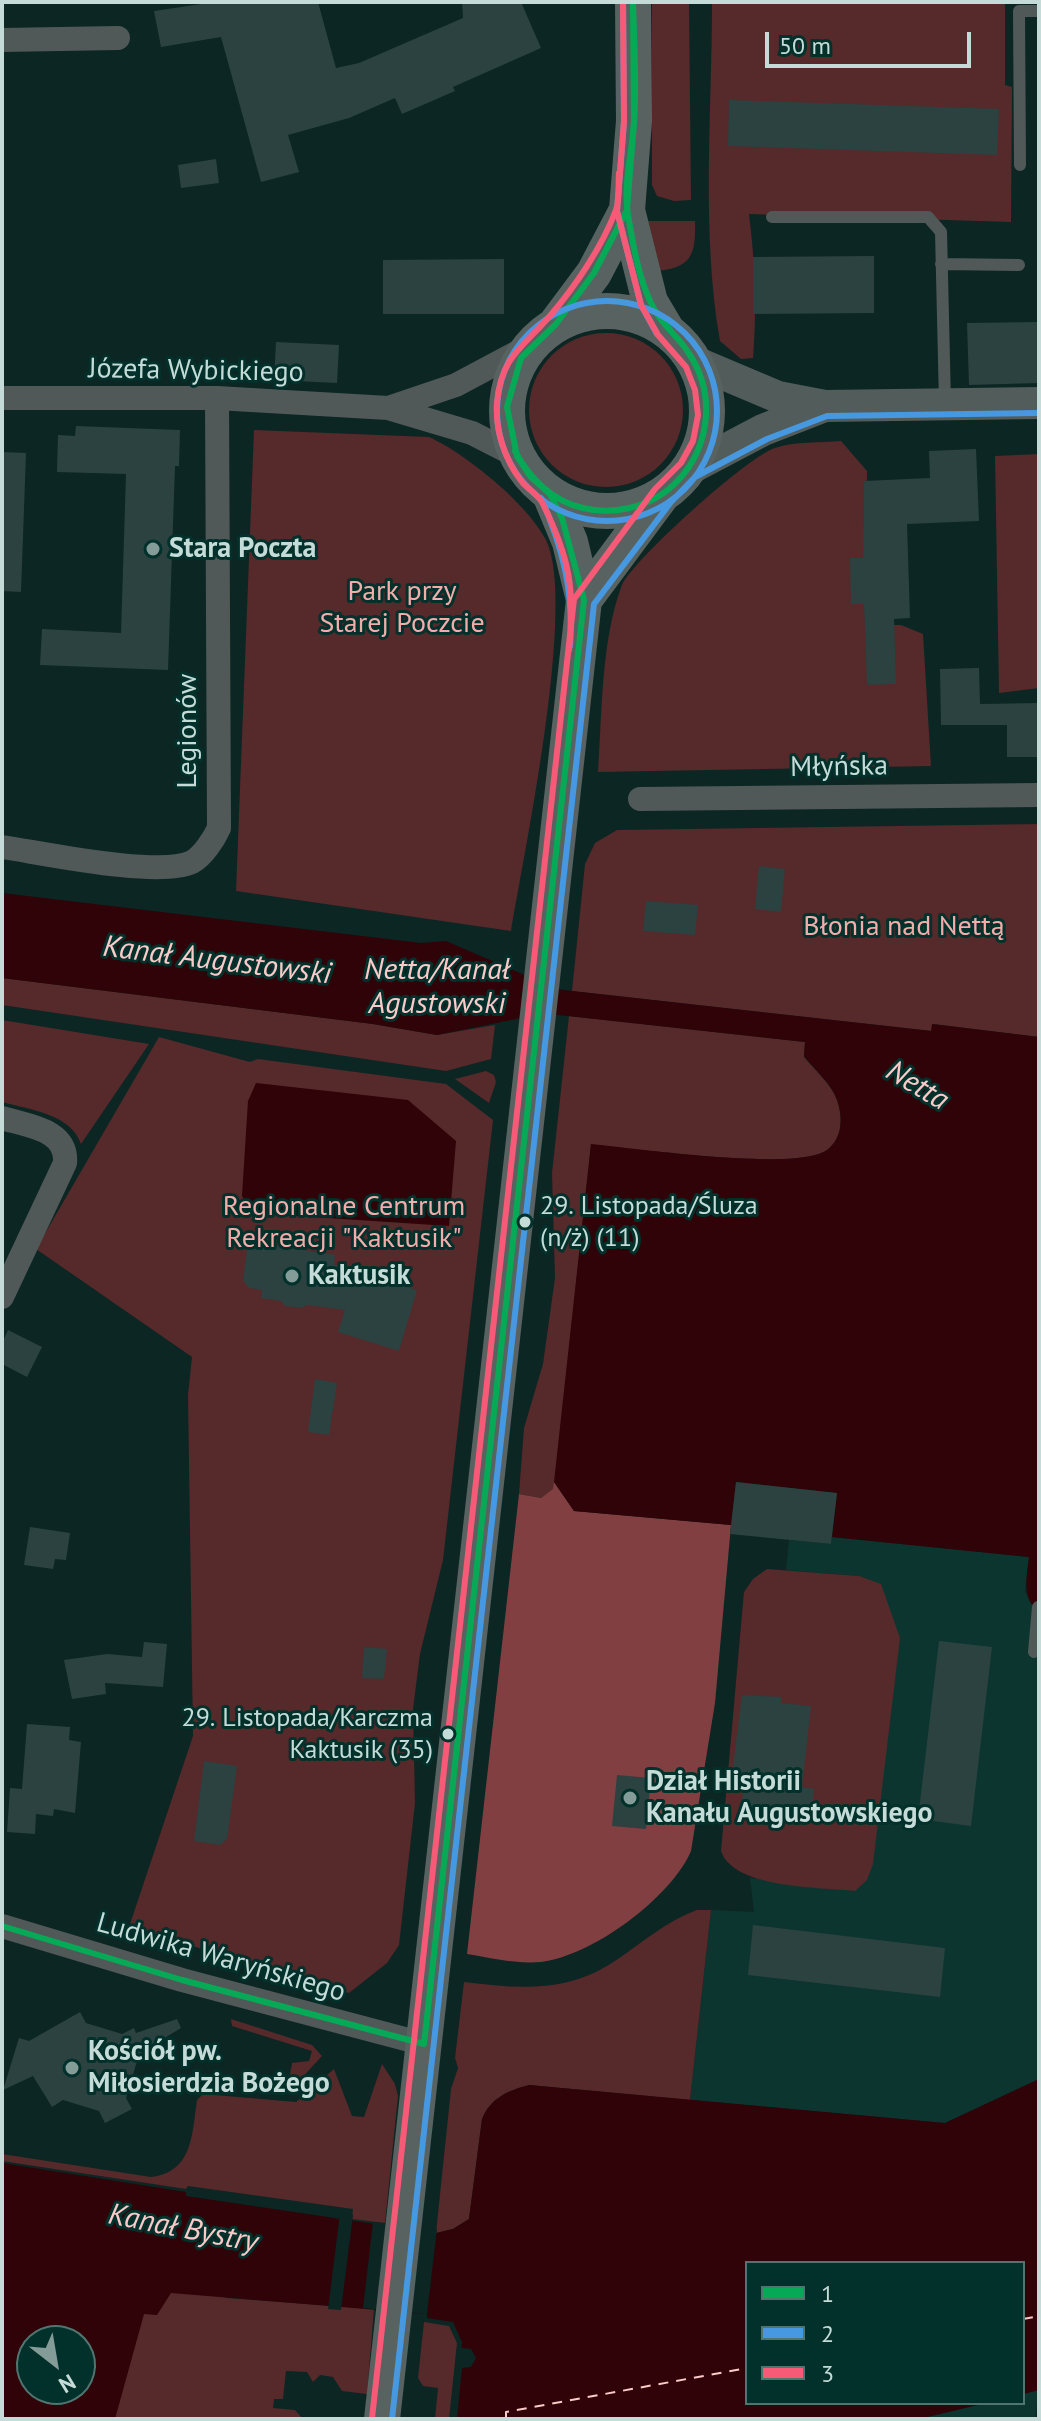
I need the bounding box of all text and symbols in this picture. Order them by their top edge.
scale bar [769,16,975,66]
text: 50 m [779,30,831,61]
street label: Józefa Wybickiego [88,352,304,390]
place label: Stara Poczta [169,532,316,566]
marker: Stara Poczta [144,540,162,558]
park label: Park przy Starej Poczcie [319,575,485,641]
street label: Legionów [171,674,205,788]
street label: Młyńska [790,749,888,785]
park label: Błonia nad Nettą [803,910,1005,944]
water label: Kanał Augustowski [101,929,333,993]
water label: Netta/Kanał Agustowski [364,952,510,1022]
water label: Netta [879,1053,955,1119]
park label: Regionalne Centrum Rekreacji "Kaktusik" [223,1190,465,1256]
place label: 29. Listopada/Śluza (n/ż) (11) [540,1191,758,1252]
marker: 29. Listopada/Śluza (n/ż) (11) [517,1214,533,1230]
place label: Kaktusik [308,1259,410,1293]
marker: Kaktusik [283,1267,301,1285]
place label: 29. Listopada/Karczma Kaktusik (35) [181,1703,433,1764]
marker: 29. Listopada/Karczma Kaktusik (35) [440,1726,456,1742]
place label: Dział Historii Kanału Augustowskiego [646,1765,933,1831]
marker: Dział Historii Kanału Augustowskiego [621,1789,639,1807]
street label: Ludwika Waryńskiego [93,1906,349,2010]
place label: Kościół pw. Miłosierdzia Bożego [88,2035,330,2101]
marker: Kościół pw. Miłosierdzia Bożego [63,2059,81,2077]
water label: Kanał Bystry [105,2197,261,2261]
legend [745,2261,1025,2405]
text: 1 [821,2278,834,2309]
text: 2 [821,2318,834,2349]
north arrow [16,2325,96,2405]
text: 3 [821,2358,834,2389]
text: N [54,2368,81,2400]

